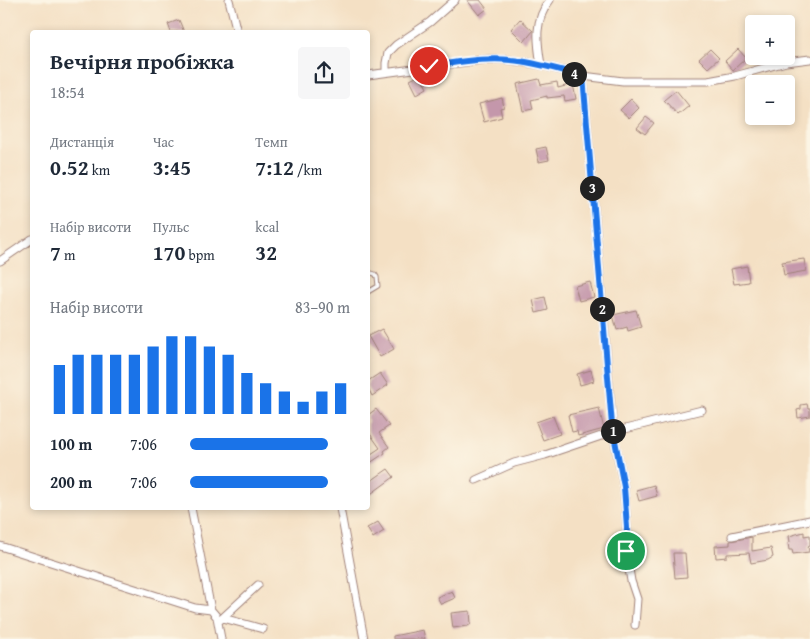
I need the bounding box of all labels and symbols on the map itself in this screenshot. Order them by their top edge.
pin [408,45,450,87]
pin: 4 [562,62,586,86]
pin: 3 [580,176,604,200]
pin: 2 [590,296,614,322]
pin: 1 [600,418,626,444]
pin [605,530,647,572]

